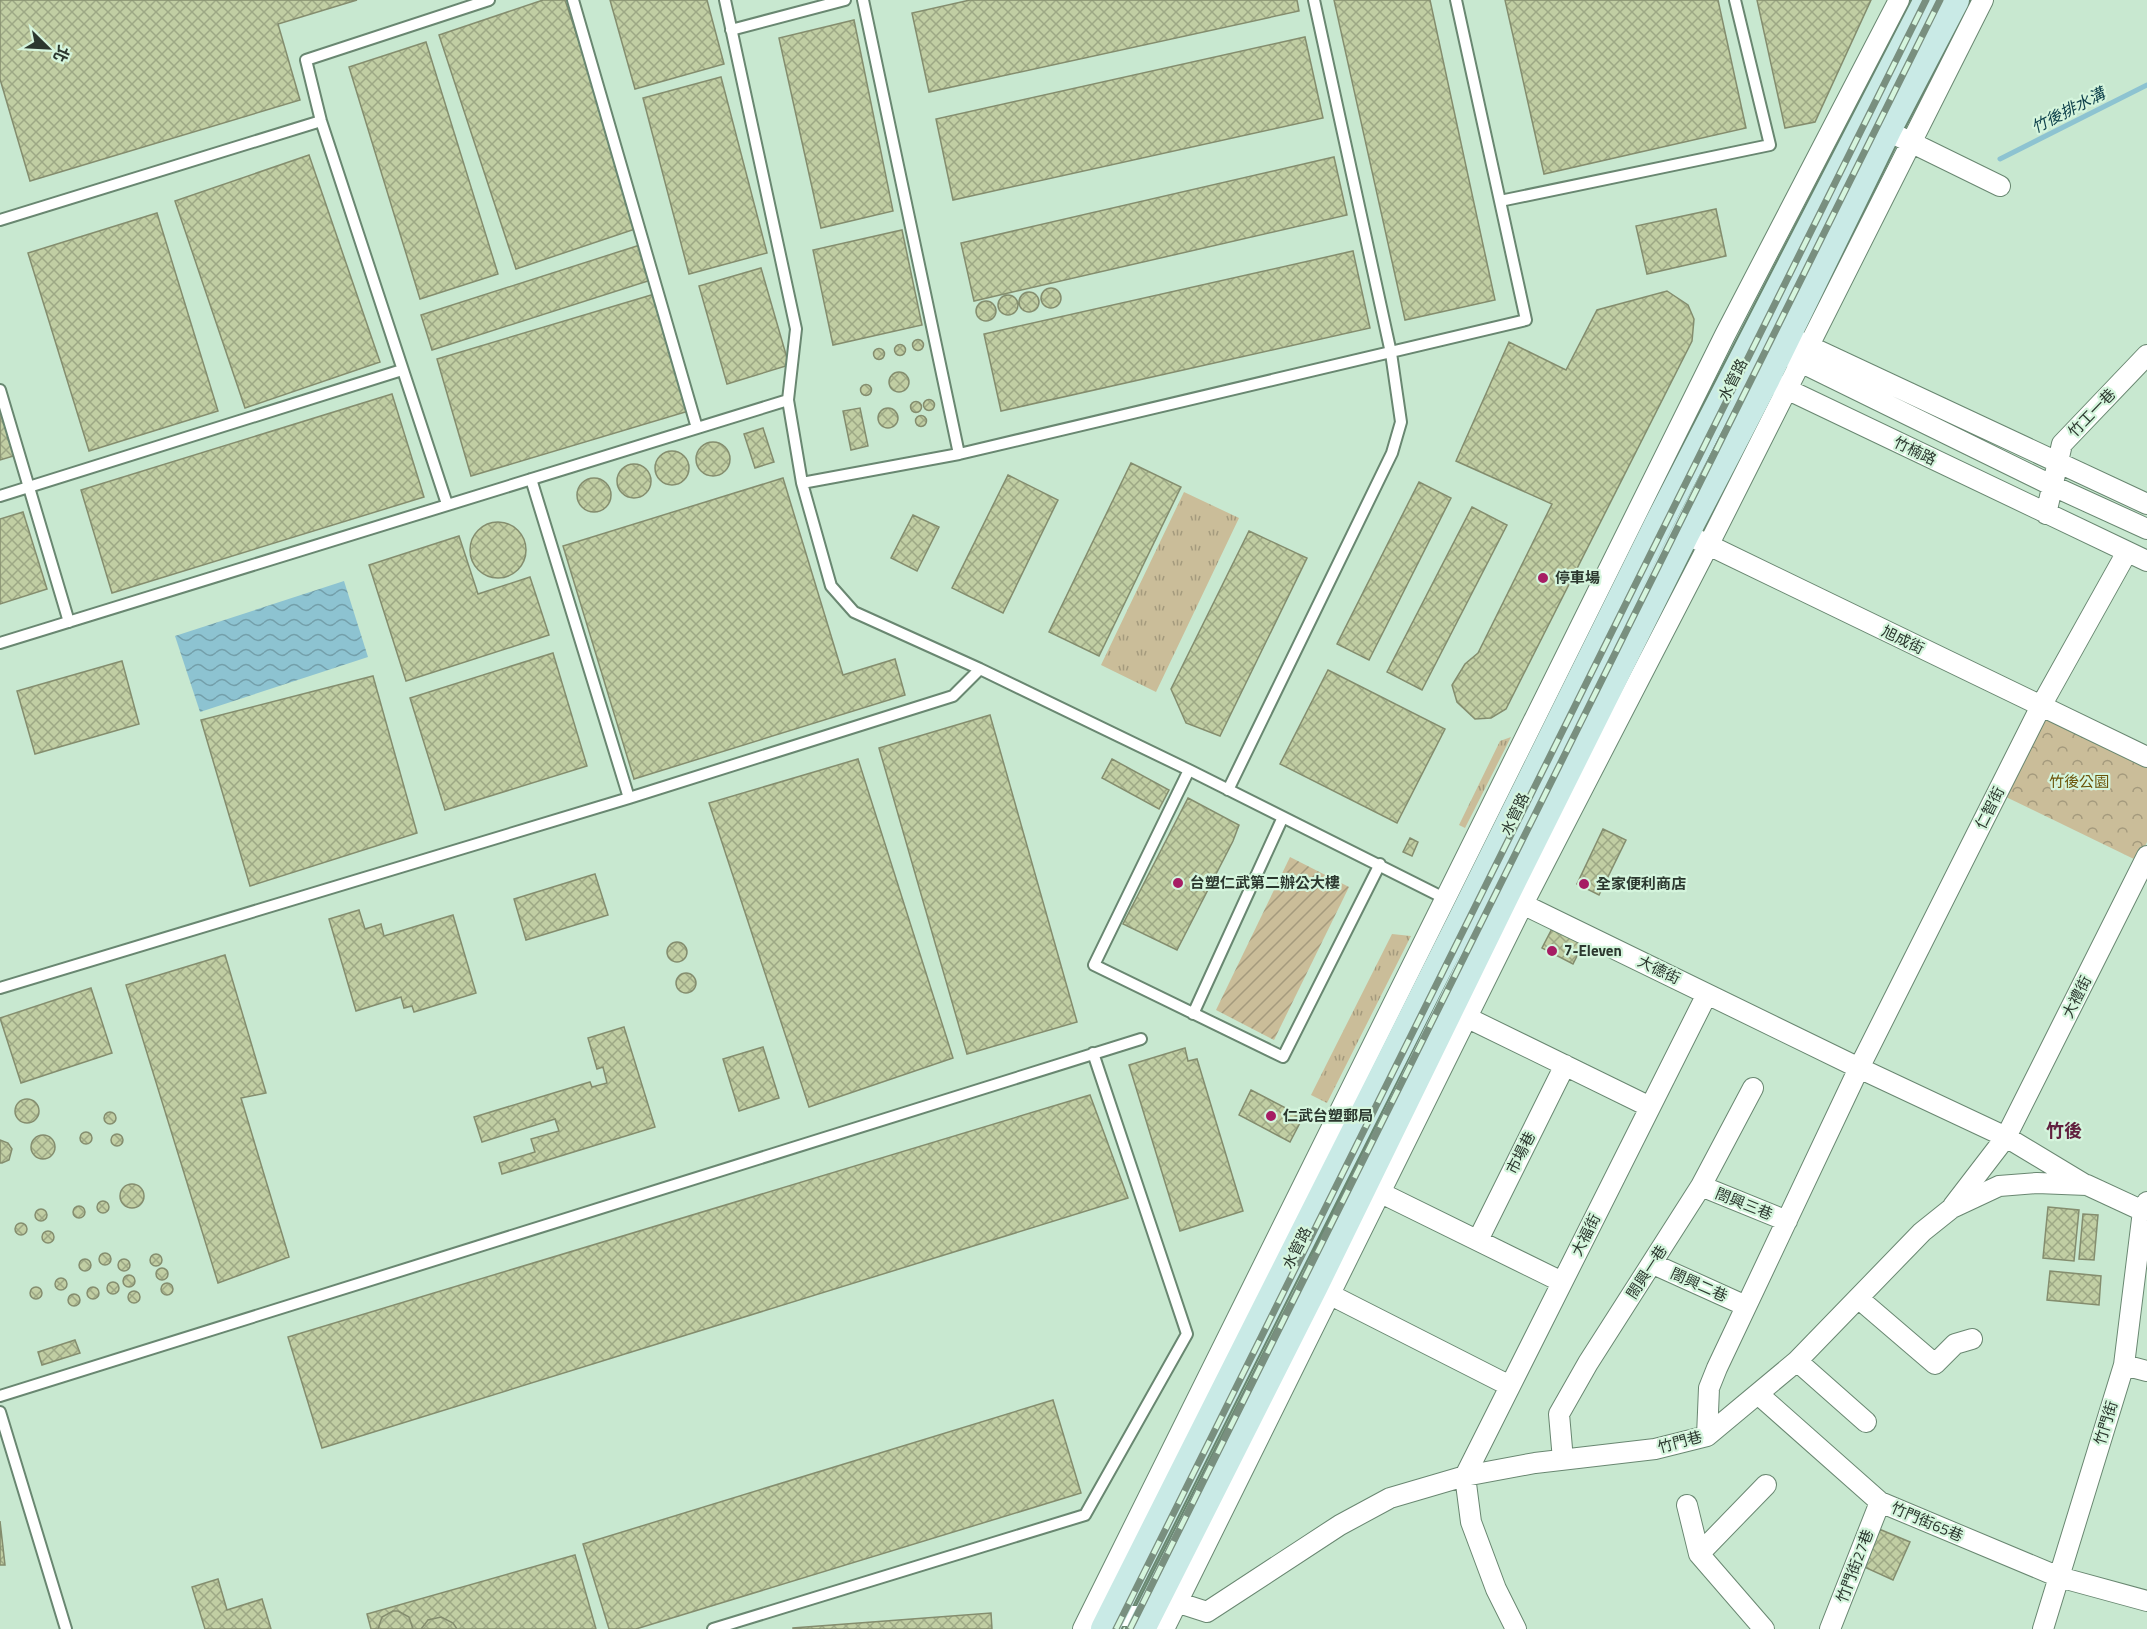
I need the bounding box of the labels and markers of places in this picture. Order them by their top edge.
place label: 停車場 [1555,566,1600,589]
marker: 停車場 [1536,571,1550,585]
place label: 台塑仁武第二辦公大樓 [1190,871,1340,894]
place label: 全家便利商店 [1596,872,1686,895]
marker: 台塑仁武第二辦公大樓 [1171,876,1185,890]
marker: 全家便利商店 [1577,877,1591,891]
place label: 7-Eleven [1564,939,1622,962]
marker: 7-Eleven [1545,944,1559,958]
place label: 仁武台塑郵局 [1283,1104,1373,1127]
marker: 仁武台塑郵局 [1264,1109,1278,1123]

